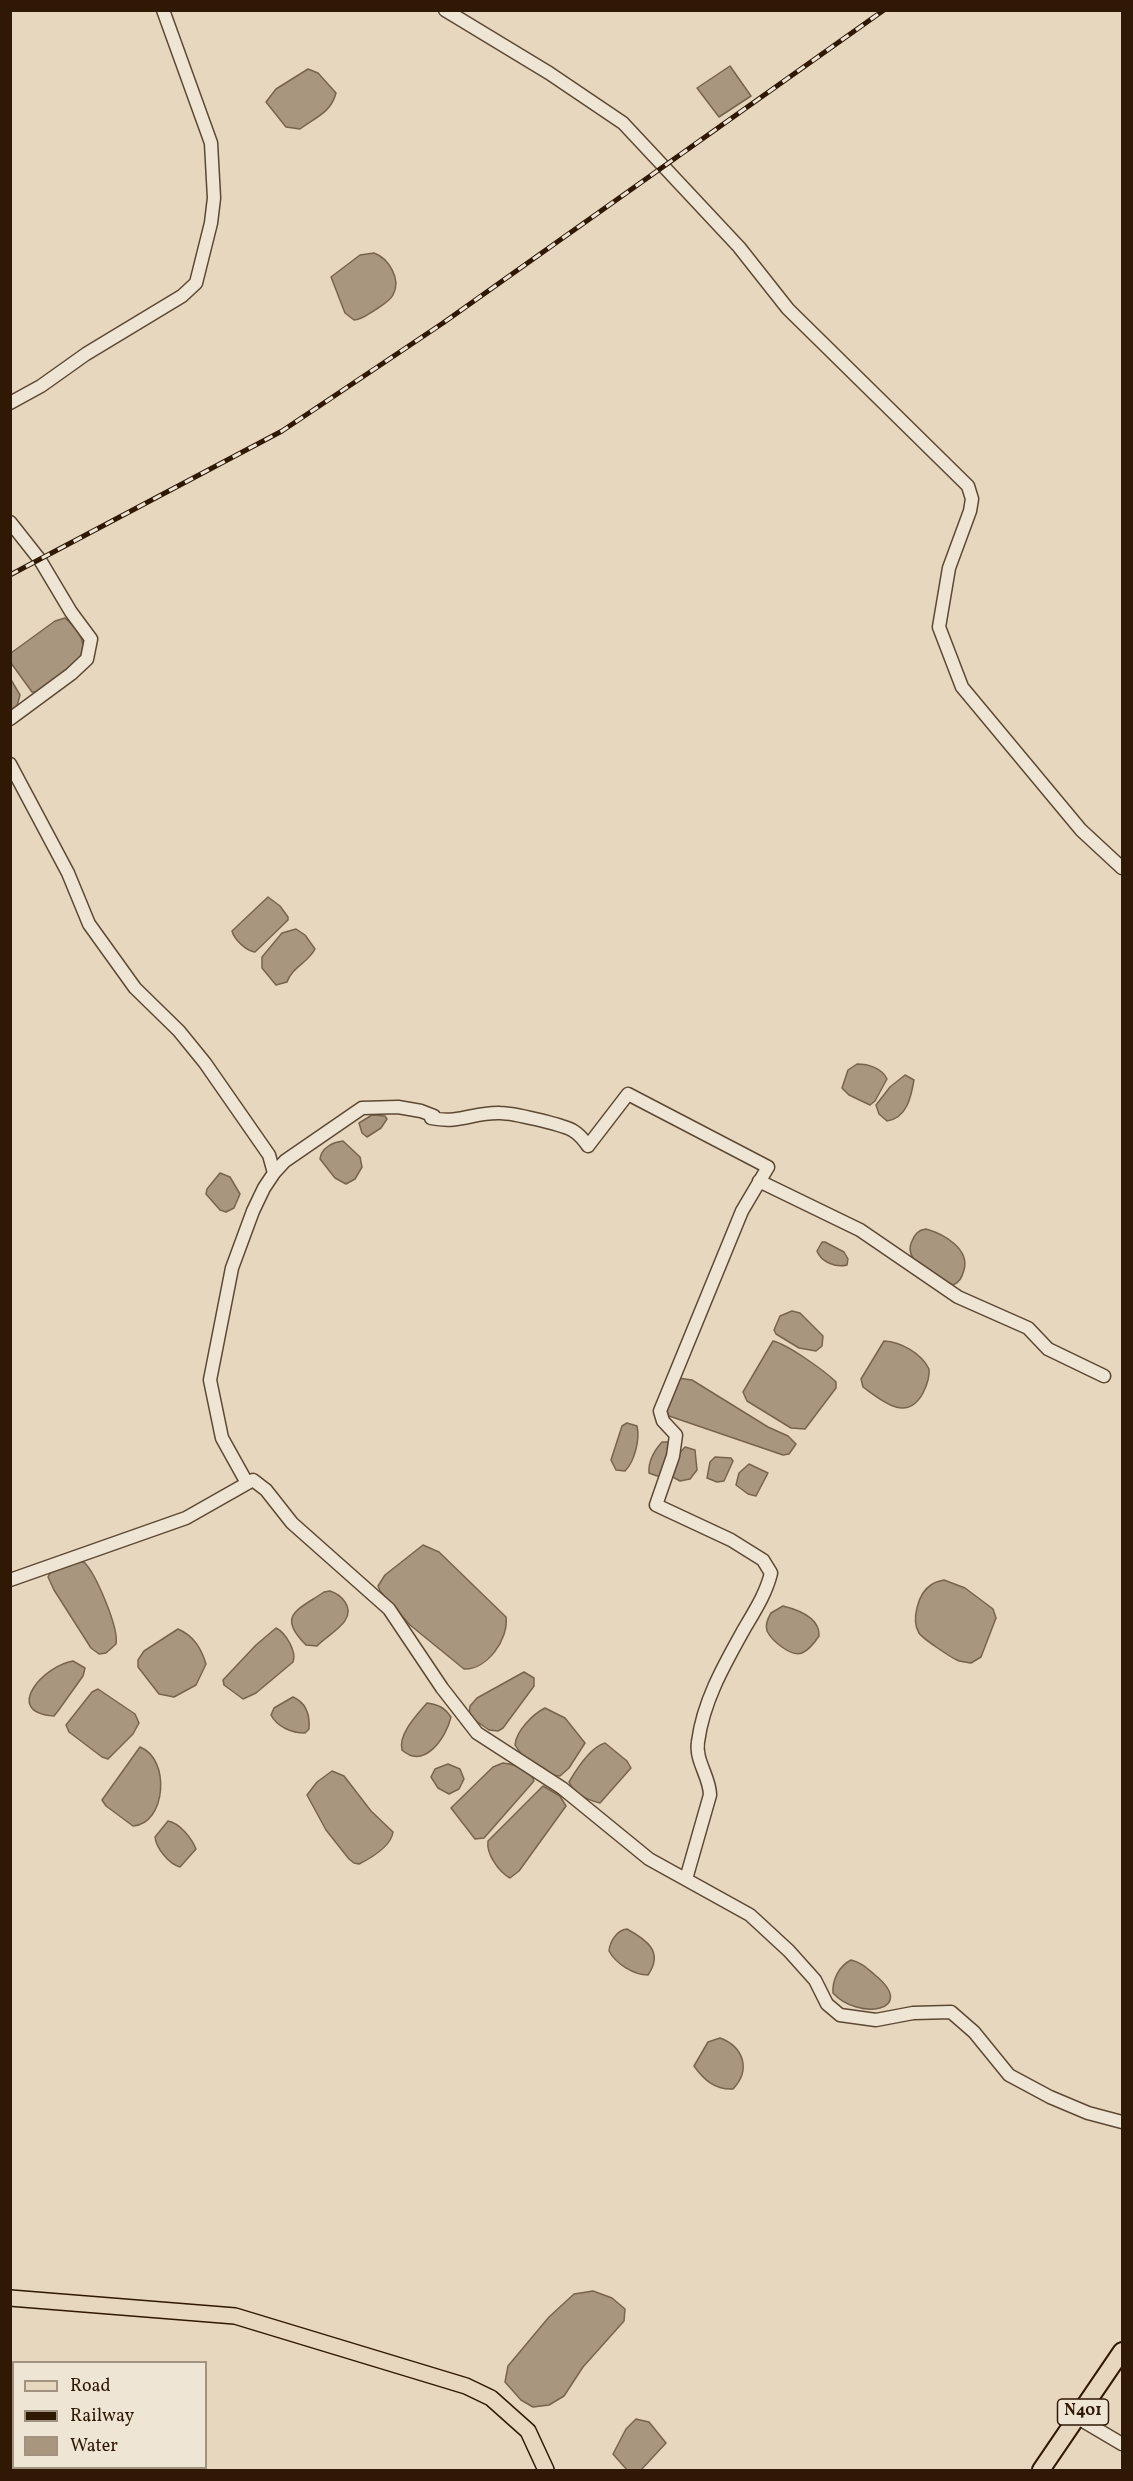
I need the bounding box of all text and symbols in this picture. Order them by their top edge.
legend [12,2361,207,2469]
text: Road [70,2374,111,2399]
road number: N401 [1058,2399,1108,2425]
text: Railway [70,2404,134,2429]
text: Water [70,2434,118,2459]

